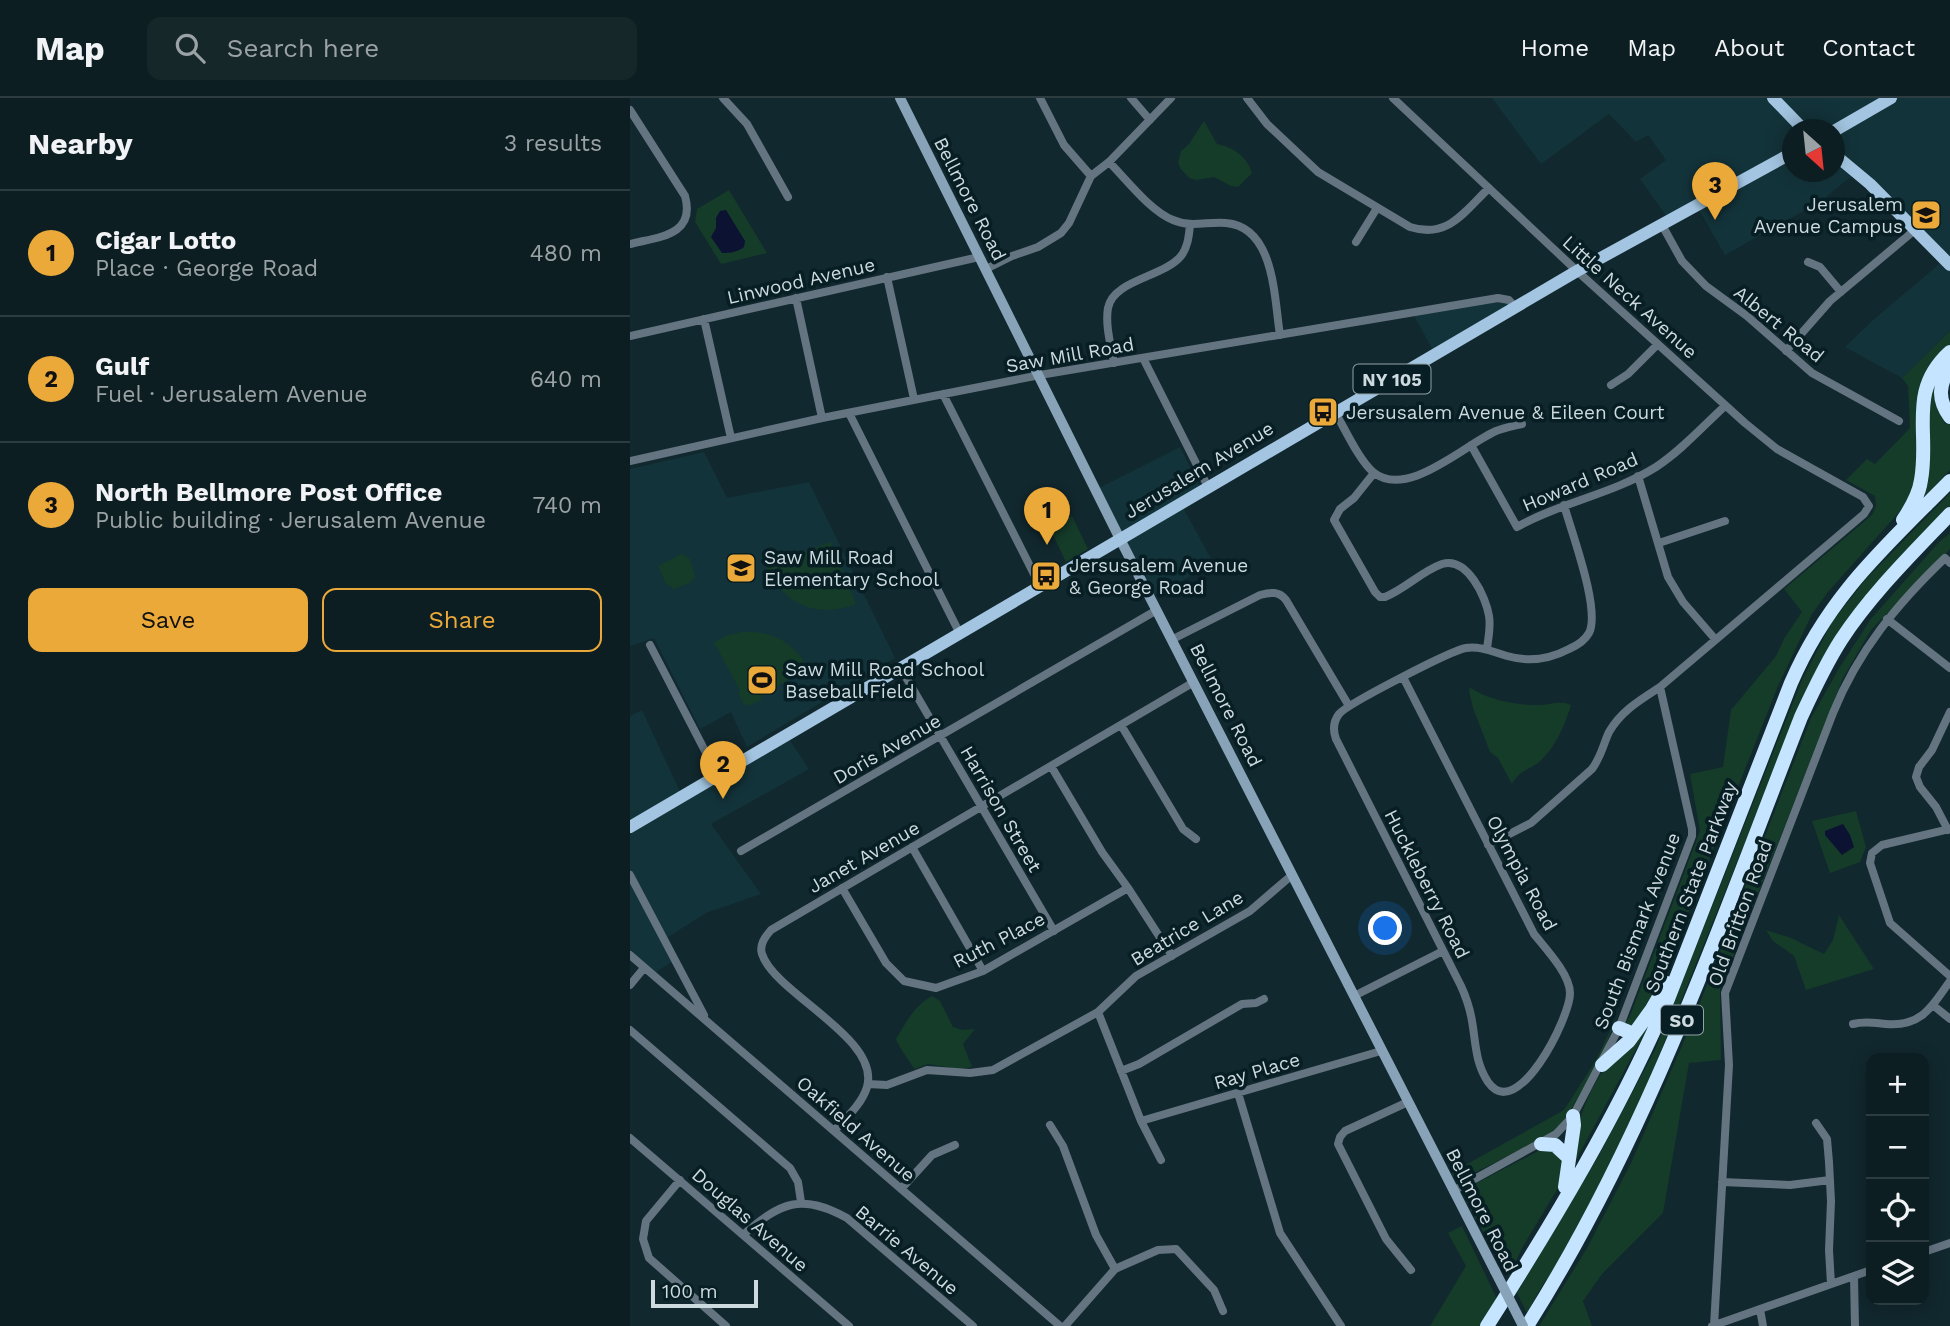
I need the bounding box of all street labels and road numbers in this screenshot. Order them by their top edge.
street label: Bellmore Road [929,133,1011,265]
street label: Little Neck Avenue [1558,231,1702,363]
street label: Linwood Avenue [725,253,877,309]
street label: Albert Road [1729,281,1829,367]
street label: Saw Mill Road [1004,332,1136,378]
road number: NY 105 [1354,365,1430,394]
street label: Jerusalem Avenue [1120,416,1278,524]
street label: Howard Road [1519,447,1641,517]
street label: Bellmore Road [1185,639,1267,771]
street label: Doris Avenue [829,709,945,789]
street label: Harrison Street [956,742,1046,876]
street label: Southern State Parkway [1640,778,1742,996]
street label: Huckleberry Road [1379,806,1475,962]
street label: Olympia Road [1482,811,1562,935]
street label: Janet Avenue [804,816,924,898]
street label: South Bismark Avenue [1589,829,1685,1033]
street label: Old Britton Road [1703,837,1777,989]
street label: Beatrice Lane [1126,885,1248,971]
street label: Ruth Place [949,907,1049,973]
road number: SO [1661,1006,1703,1035]
street label: Ray Place [1211,1048,1303,1094]
street label: Oakfield Avenue [792,1071,920,1187]
street label: Bellmore Road [1441,1144,1523,1276]
street label: Douglas Avenue [687,1163,813,1277]
street label: Barrie Avenue [851,1200,963,1300]

